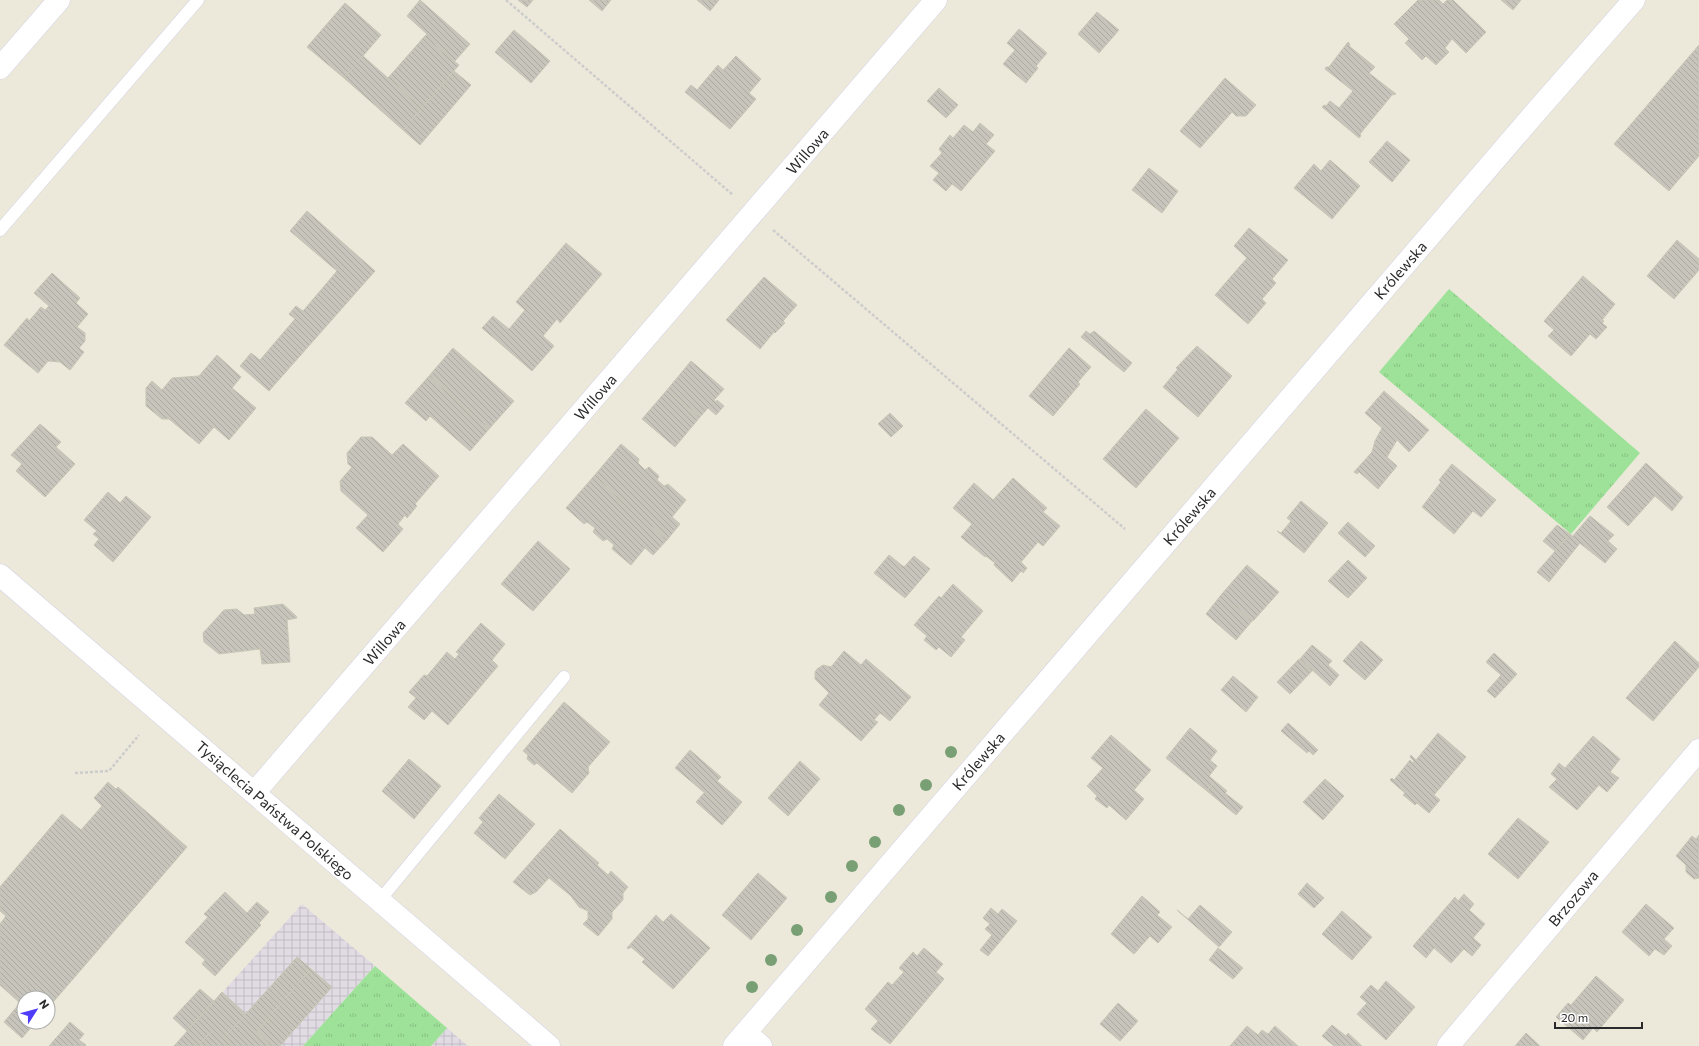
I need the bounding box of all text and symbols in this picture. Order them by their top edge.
street label: Willowa [782,124,832,178]
street label: Królewska [1370,237,1430,303]
street label: Willowa [570,370,620,424]
street label: Królewska [1159,483,1219,549]
street label: Willowa [359,615,409,669]
street label: Królewska [948,728,1008,794]
street label: Tysiąclecia Państwa Polskiego [193,737,358,883]
street label: Brzozowa [1544,866,1602,930]
north arrow [16,990,56,1030]
text: N [37,997,52,1011]
scale bar [1555,1004,1642,1030]
text: 20 m [1561,1010,1588,1024]

